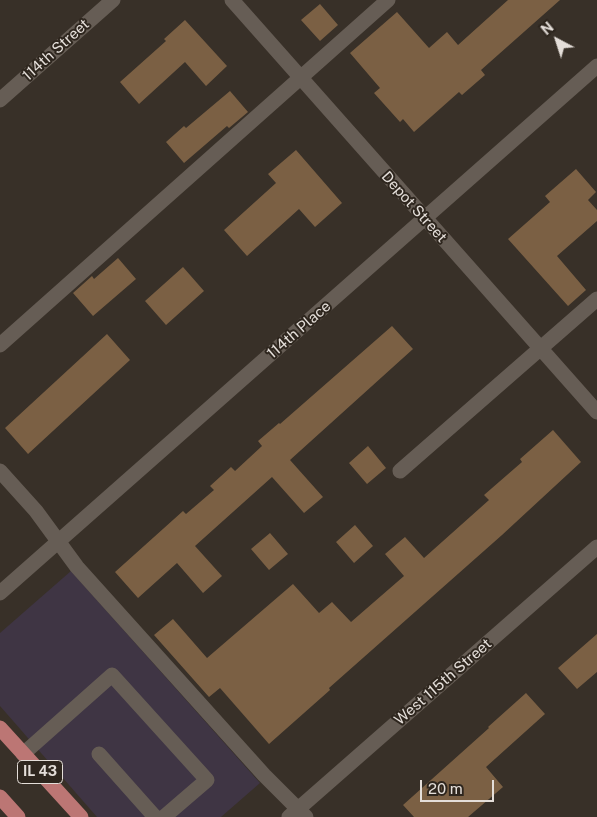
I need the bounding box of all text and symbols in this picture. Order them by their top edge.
street label: 114th Street [19,15,93,85]
north arrow [532,15,582,65]
text: N [538,19,557,38]
street label: Depot Street [377,168,451,246]
street label: 114th Place [263,297,335,363]
street label: West 115th Street [391,635,495,729]
road number: IL 43 [18,760,62,784]
scale bar [422,770,496,802]
text: 20 m [428,780,463,797]

